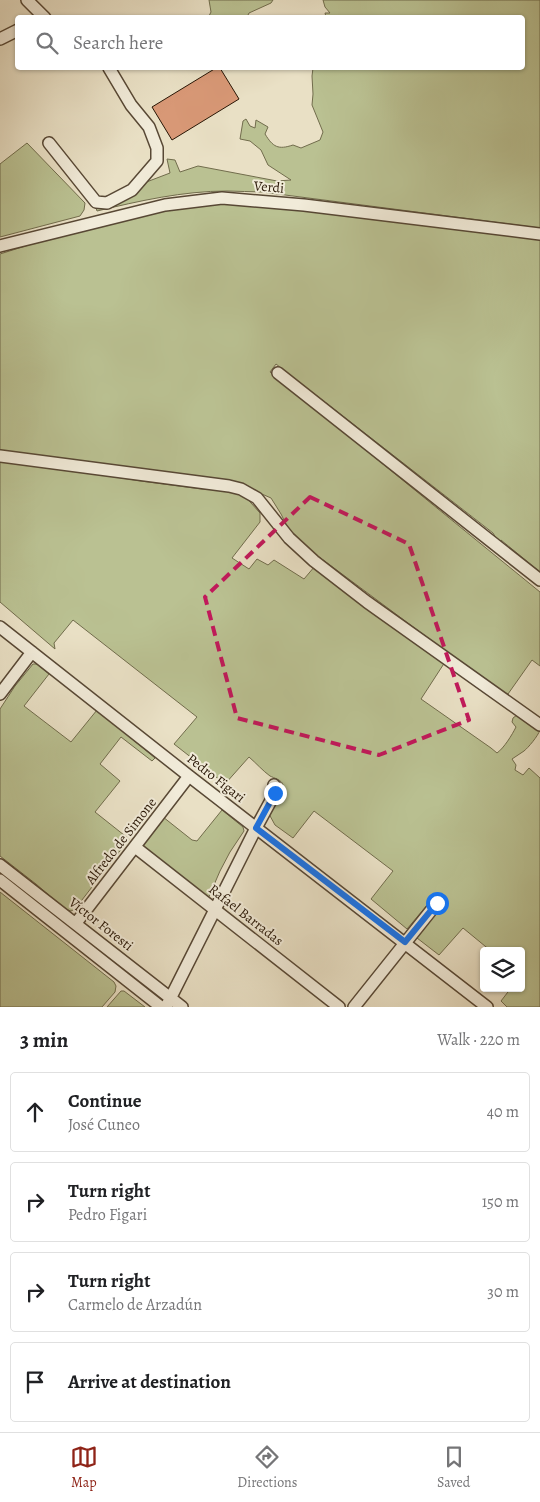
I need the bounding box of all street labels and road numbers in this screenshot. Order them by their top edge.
street label: Verdi [252,176,285,198]
street label: Pedro Figari [183,749,249,807]
street label: Alfredo de Simone [81,794,161,889]
street label: Rafael Barradas [205,880,287,950]
street label: Víctor Foresti [64,892,137,955]

